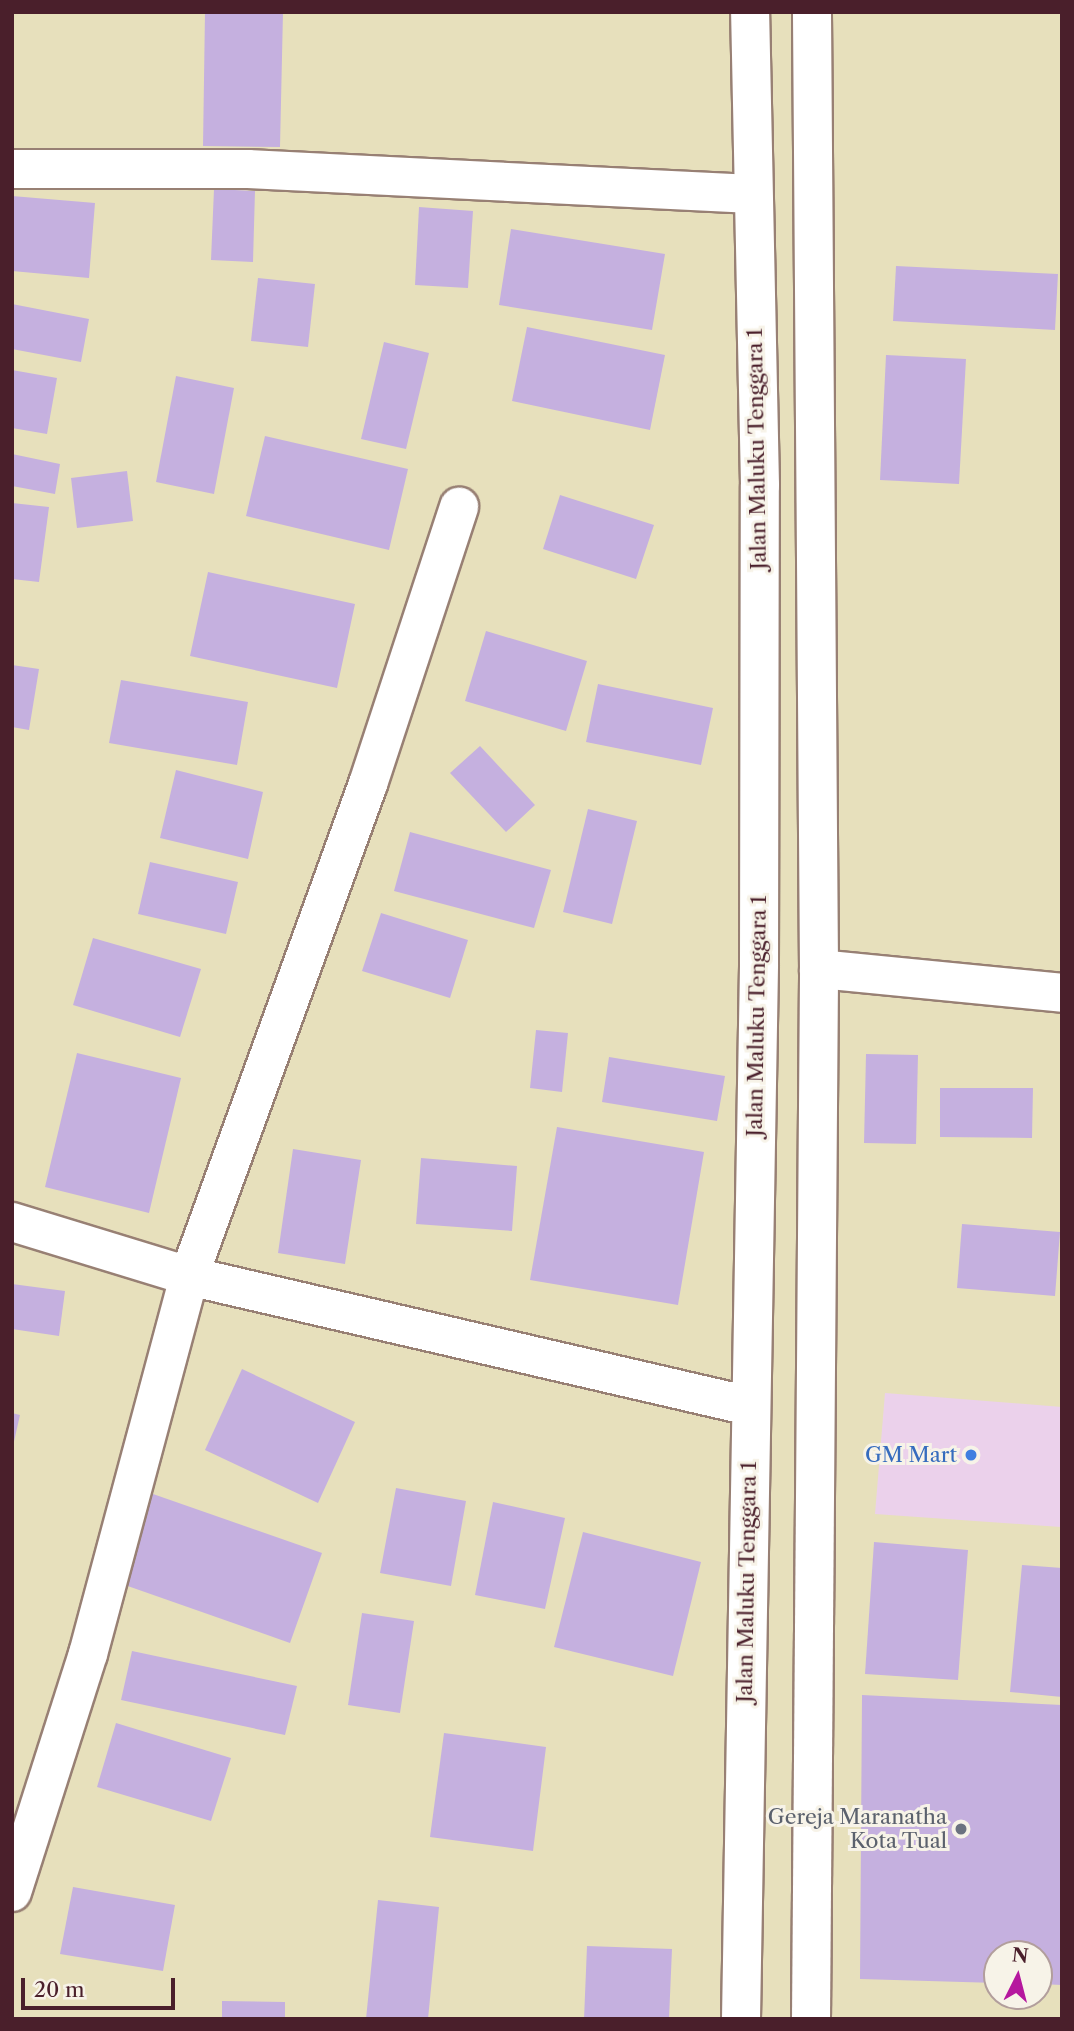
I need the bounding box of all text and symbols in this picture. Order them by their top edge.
street label: Jalan Maluku Tenggara 1 [742,328,772,570]
street label: Jalan Maluku Tenggara 1 [742,895,772,1137]
place label: GM Mart [865,1442,957,1468]
marker: GM Mart [963,1447,979,1463]
street label: Jalan Maluku Tenggara 1 [732,1461,762,1703]
place label: Gereja Maranatha Kota Tual [768,1804,947,1854]
marker: Gereja Maranatha Kota Tual [953,1821,969,1837]
north arrow [983,1940,1053,2010]
text: N [1011,1943,1029,1968]
scale bar [24,1965,178,2009]
text: 20 m [34,1977,85,2002]

